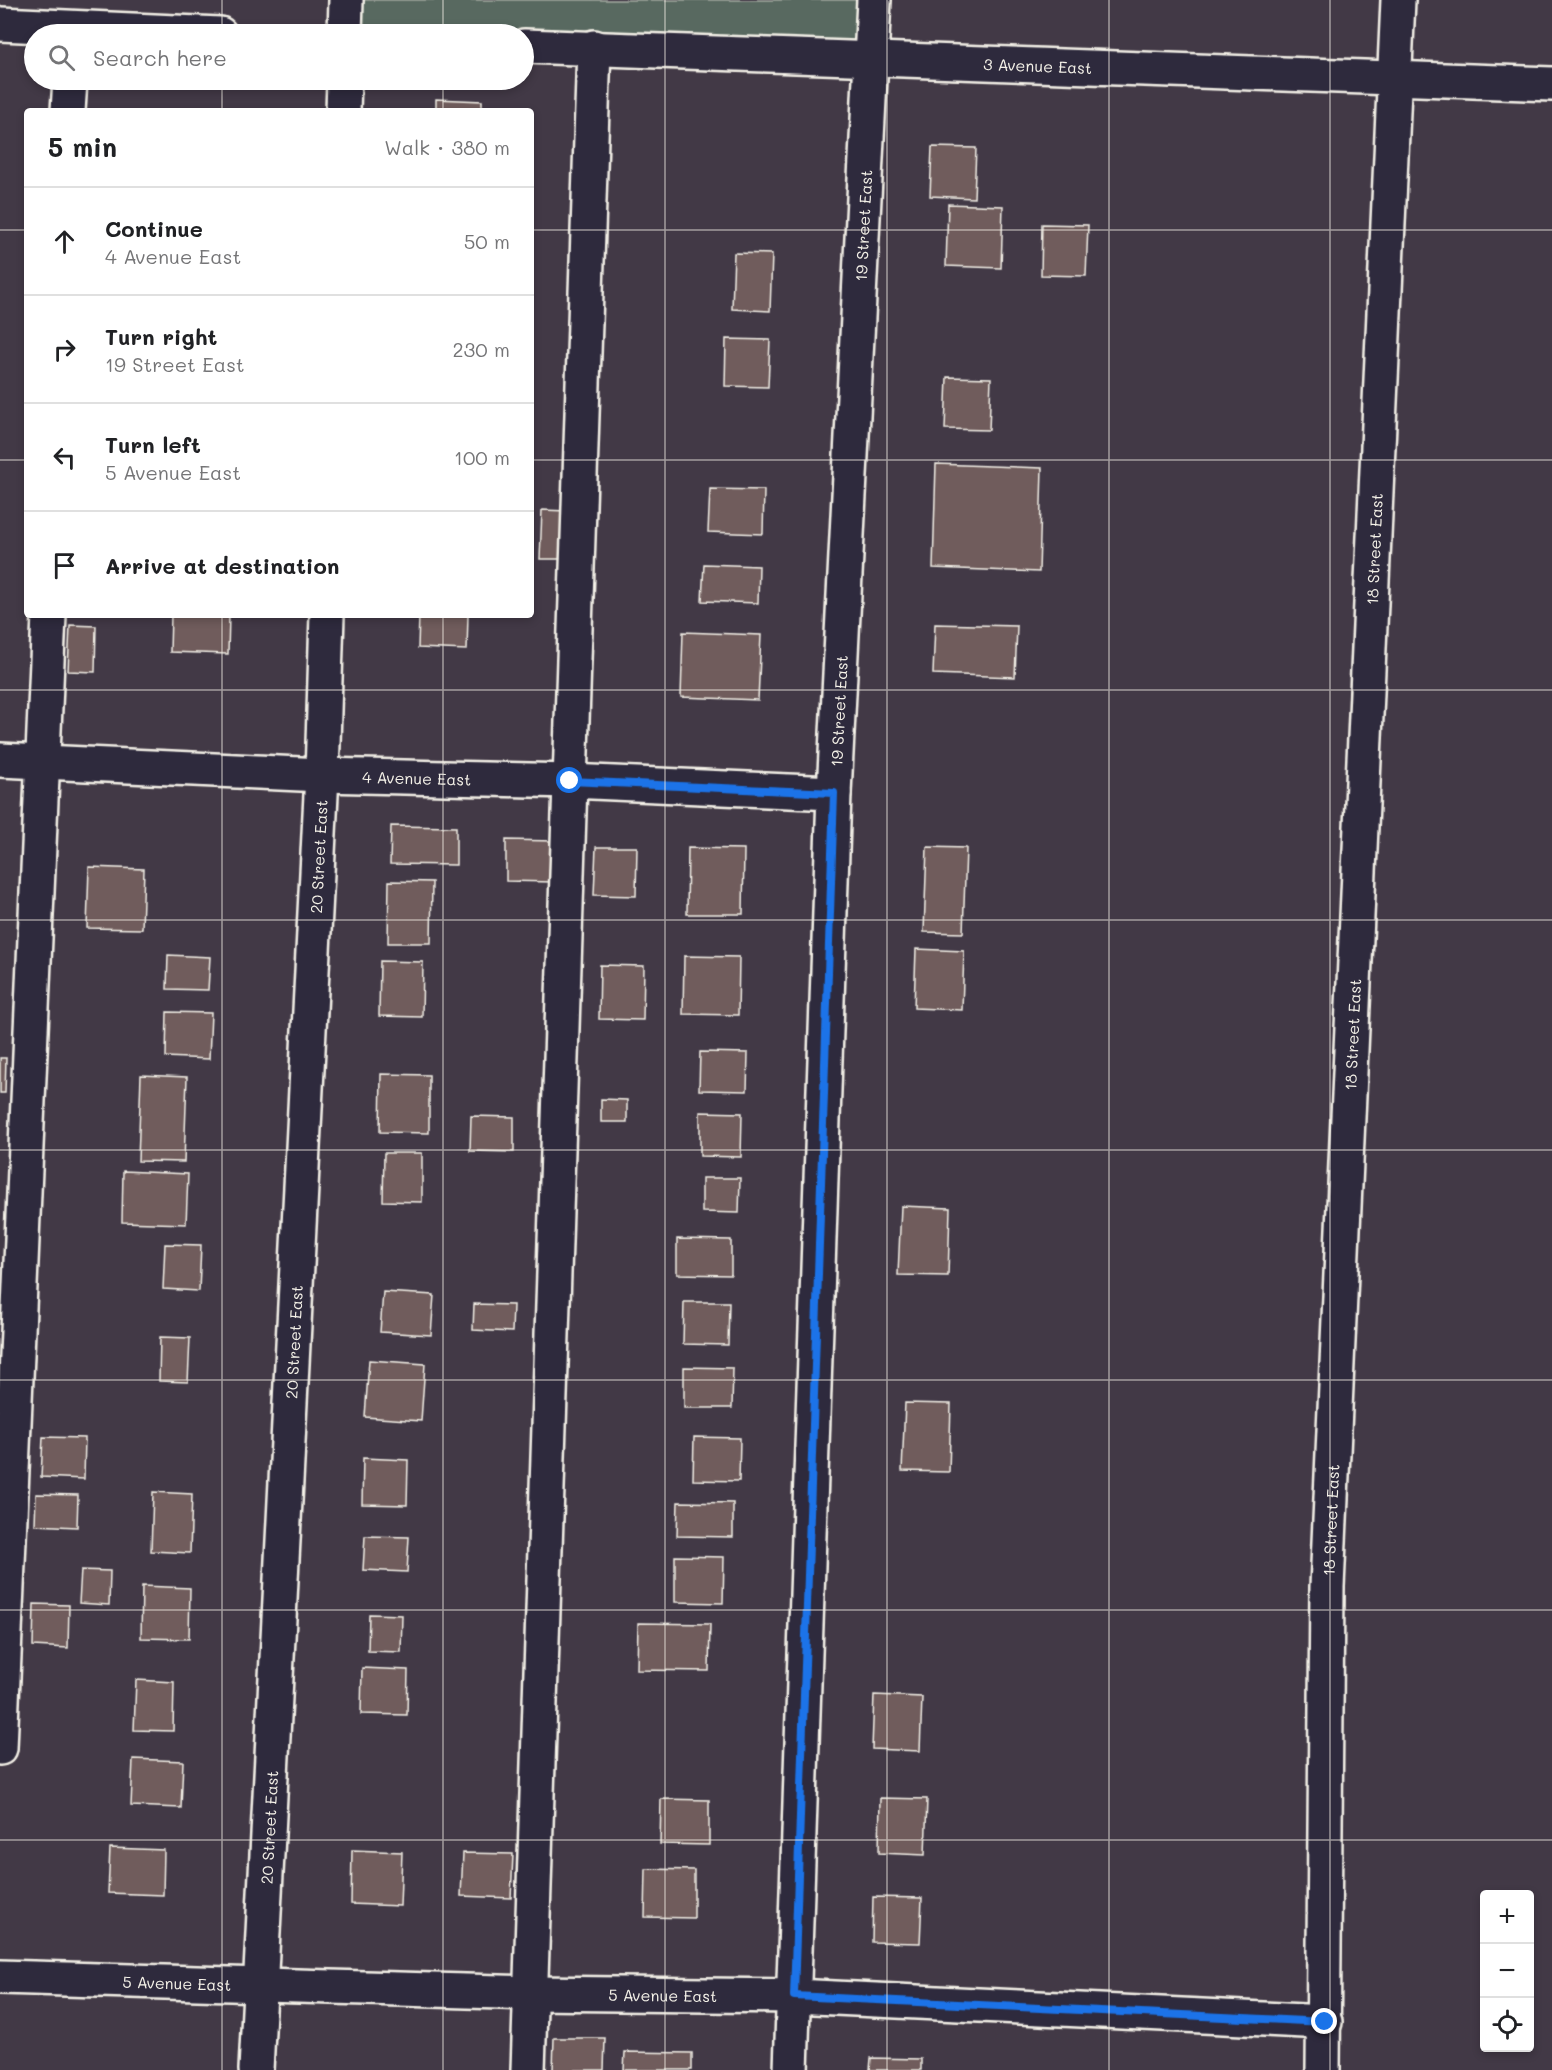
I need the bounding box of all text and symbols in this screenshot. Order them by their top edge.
search box [24,24,534,90]
icon: search [45,41,78,74]
text: Search here [93,43,227,72]
street label: 3 Avenue East [983,52,1093,77]
text: 5 min [48,130,117,164]
text: Walk · 380 m [384,134,510,160]
street label: 19 Street East [849,169,876,282]
text: Continue [105,214,203,243]
icon: ahead [48,225,81,258]
text: 50 m [464,228,510,254]
text: 4 Avenue East [105,243,241,269]
text: Turn right [105,322,217,351]
icon: right [48,333,81,366]
text: 230 m [452,336,510,362]
text: 19 Street East [105,351,245,377]
text: Turn left [105,430,201,459]
icon: left [48,441,81,474]
text: 100 m [454,444,510,470]
text: 5 Avenue East [105,459,241,485]
street label: 18 Street East [1360,493,1386,605]
icon: arrive [48,549,81,582]
text: Arrive at destination [105,551,340,580]
street label: 19 Street East [825,654,851,767]
street label: 4 Avenue East [362,765,471,789]
route start [556,767,582,793]
street label: 20 Street East [304,799,331,914]
street label: 18 Street East [1339,978,1365,1091]
street label: 20 Street East [280,1284,306,1399]
street label: 18 Street East [1317,1464,1343,1577]
street label: 20 Street East [255,1770,282,1885]
map controls [1480,1890,1534,2052]
button: + [1480,1890,1534,1944]
button: − [1480,1944,1534,1998]
street label: 5 Avenue East [122,1970,232,1994]
street label: 5 Avenue East [608,1983,717,2006]
button: locate [1480,1998,1534,2052]
route end [1311,2008,1337,2034]

